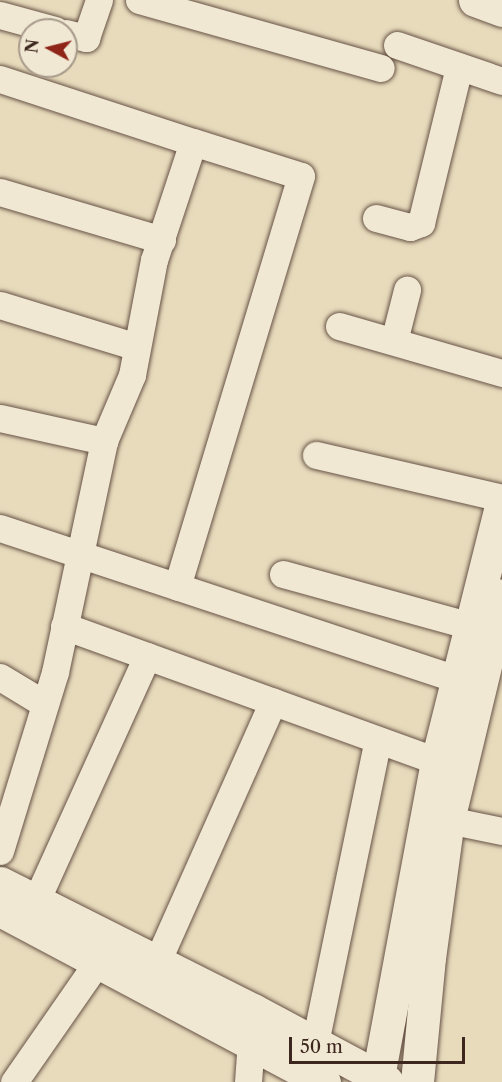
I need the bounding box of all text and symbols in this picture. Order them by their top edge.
north arrow [18,18,78,78]
text: N [21,38,43,54]
scale bar [292,1025,468,1063]
text: 50 m [300,1036,343,1058]

